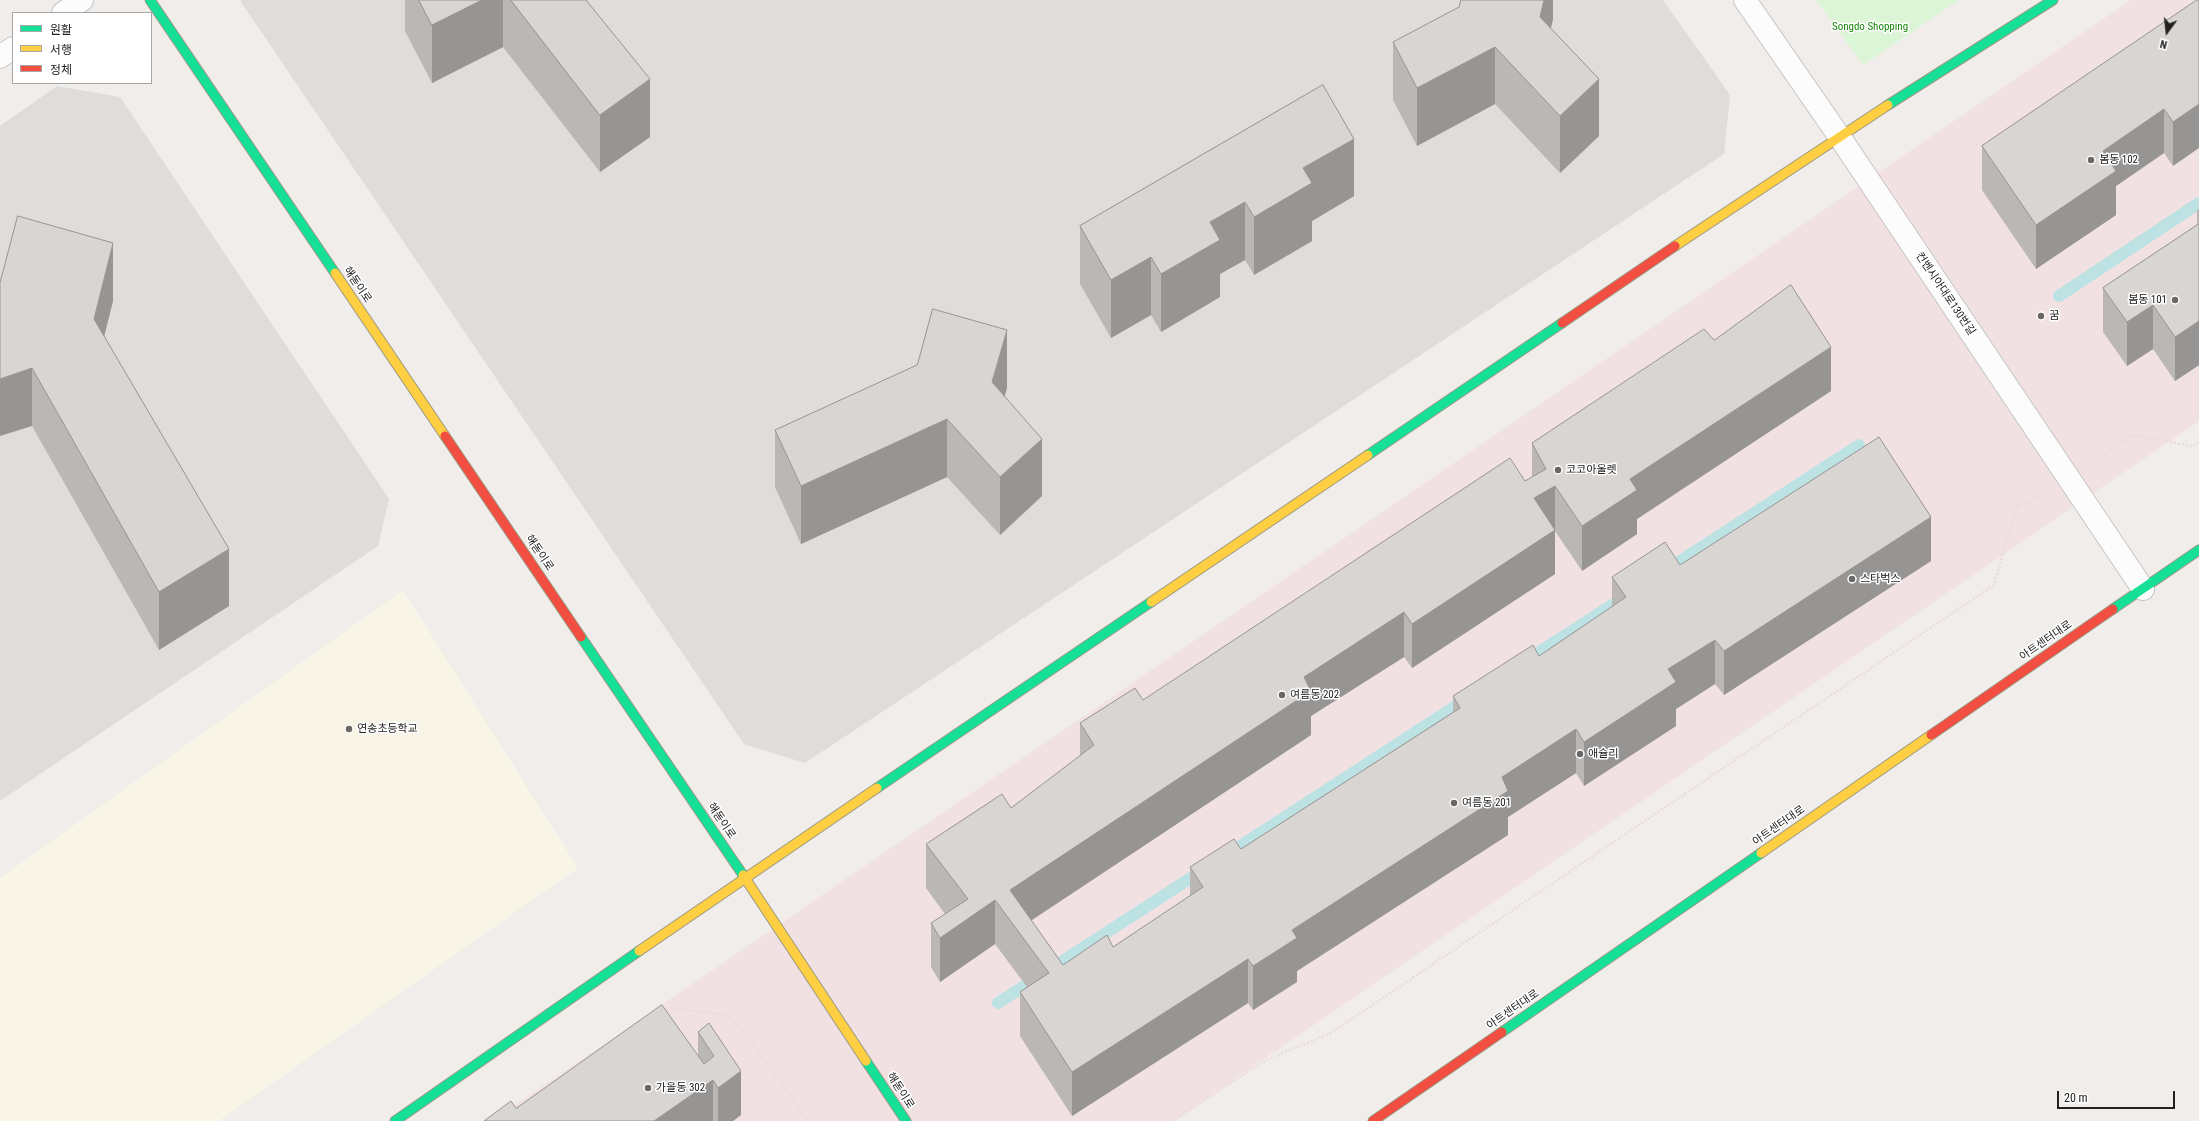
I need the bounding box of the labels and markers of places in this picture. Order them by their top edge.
place label: 봄동 102 [2099,153,2138,167]
marker: 봄동 102 [2086,155,2096,165]
place label: 봄동 101 [2128,293,2167,307]
marker: 봄동 101 [2170,295,2180,305]
place label: 꿈 [2049,309,2059,323]
marker: 꿈 [2036,311,2046,321]
place label: 코코아울렛 [1566,463,1617,477]
marker: 코코아울렛 [1553,465,1563,475]
place label: 스타벅스 [1860,572,1900,586]
marker: 스타벅스 [1847,574,1857,584]
place label: 여름동 202 [1290,688,1339,702]
marker: 여름동 202 [1277,690,1287,700]
place label: 연송초등학교 [357,722,418,736]
marker: 연송초등학교 [344,724,354,734]
place label: 애슐리 [1588,747,1618,761]
marker: 애슐리 [1575,749,1585,759]
place label: 여름동 201 [1462,796,1511,810]
marker: 여름동 201 [1449,798,1459,808]
place label: 가을동 302 [656,1081,705,1095]
marker: 가을동 302 [643,1083,653,1093]

